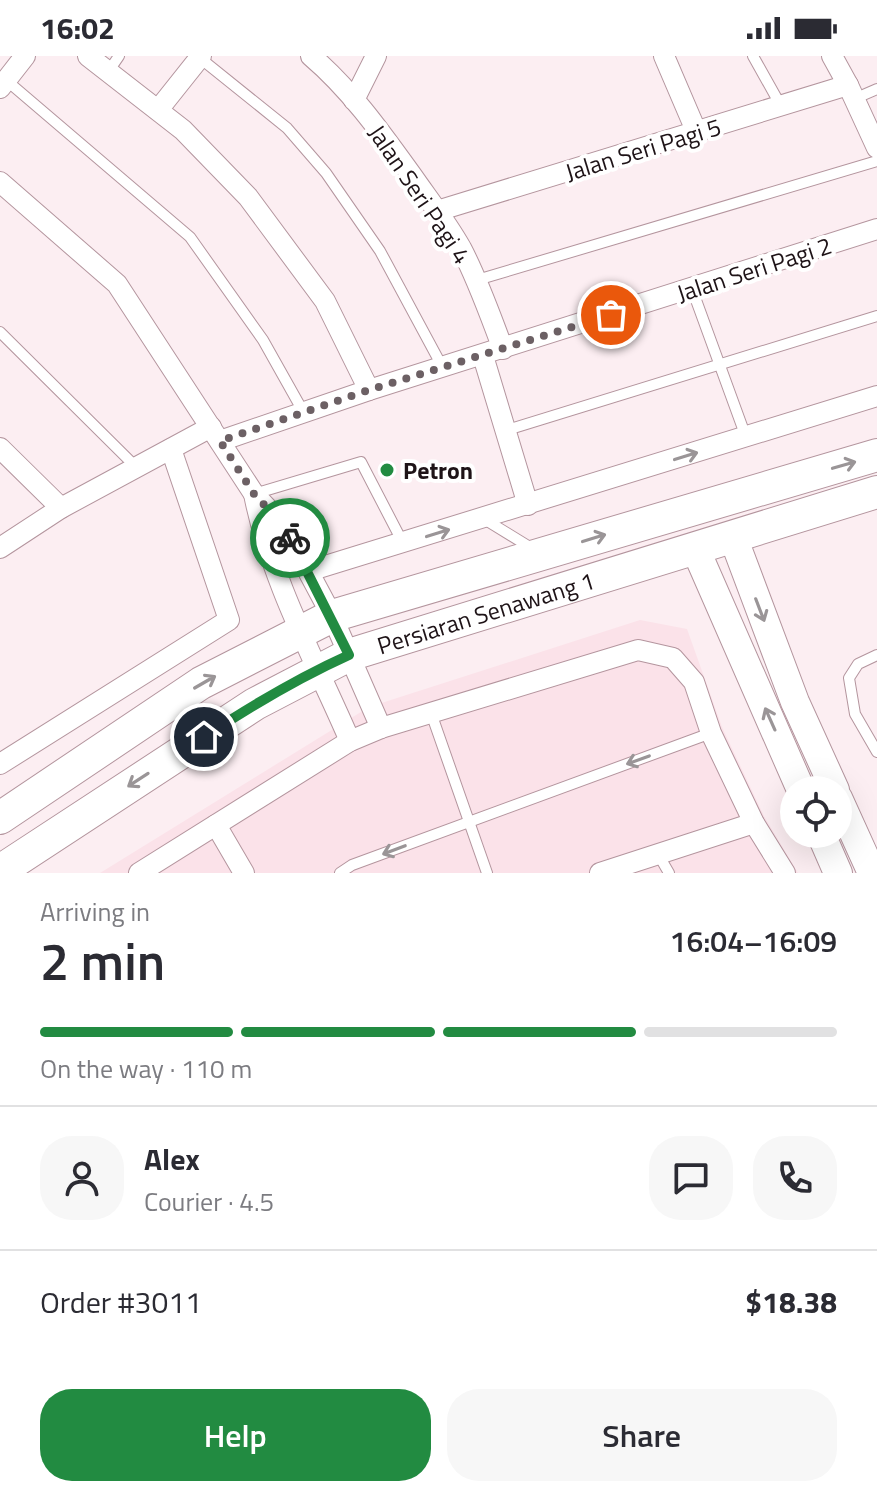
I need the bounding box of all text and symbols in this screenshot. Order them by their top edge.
text: 16:02 [40,5,115,51]
street label: Jalan Seri Pagi 5 [561,108,725,190]
street label: Jalan Seri Pagi 4 [360,117,480,271]
street label: Jalan Seri Pagi 2 [672,227,836,311]
pin [577,281,645,349]
icon: bag [589,293,633,337]
one-way arrow [672,448,698,463]
place label: Petron [403,452,473,488]
one-way arrow [830,457,856,472]
marker: Petron [378,461,396,479]
courier [250,498,330,578]
icon: bike [268,516,312,560]
one-way arrow [424,525,450,540]
one-way arrow [581,530,607,545]
street label: Persiaran Senawang 1 [373,562,599,663]
one-way arrow [754,597,768,622]
one-way arrow [193,673,216,689]
pin [170,703,238,771]
one-way arrow [762,707,777,731]
icon: home [182,715,226,759]
one-way arrow [626,754,651,768]
one-way arrow [127,773,150,789]
map controls [780,776,852,848]
button: locate [780,776,852,848]
one-way arrow [382,844,407,858]
text: Arriving in [40,892,150,931]
text: 16:04–16:09 [670,918,837,964]
text: 2 min [40,921,165,1000]
text: On the way · 110 m [40,1049,252,1088]
button: person [40,1136,124,1220]
text: Alex [144,1136,200,1182]
button: chat [649,1136,733,1220]
button: phone [753,1136,837,1220]
text: Courier · 4.5 [144,1182,274,1221]
text: Order #3011 [40,1279,202,1325]
text: $18.38 [745,1279,837,1325]
button: Help [40,1389,431,1481]
button: Share [447,1389,837,1481]

